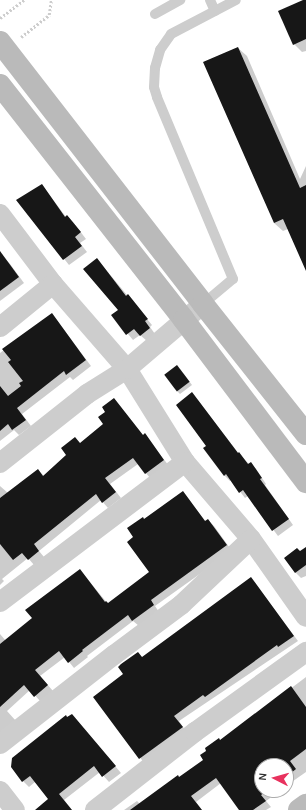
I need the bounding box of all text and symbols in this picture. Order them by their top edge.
north arrow [254,758,294,798]
text: N [256,772,269,781]

